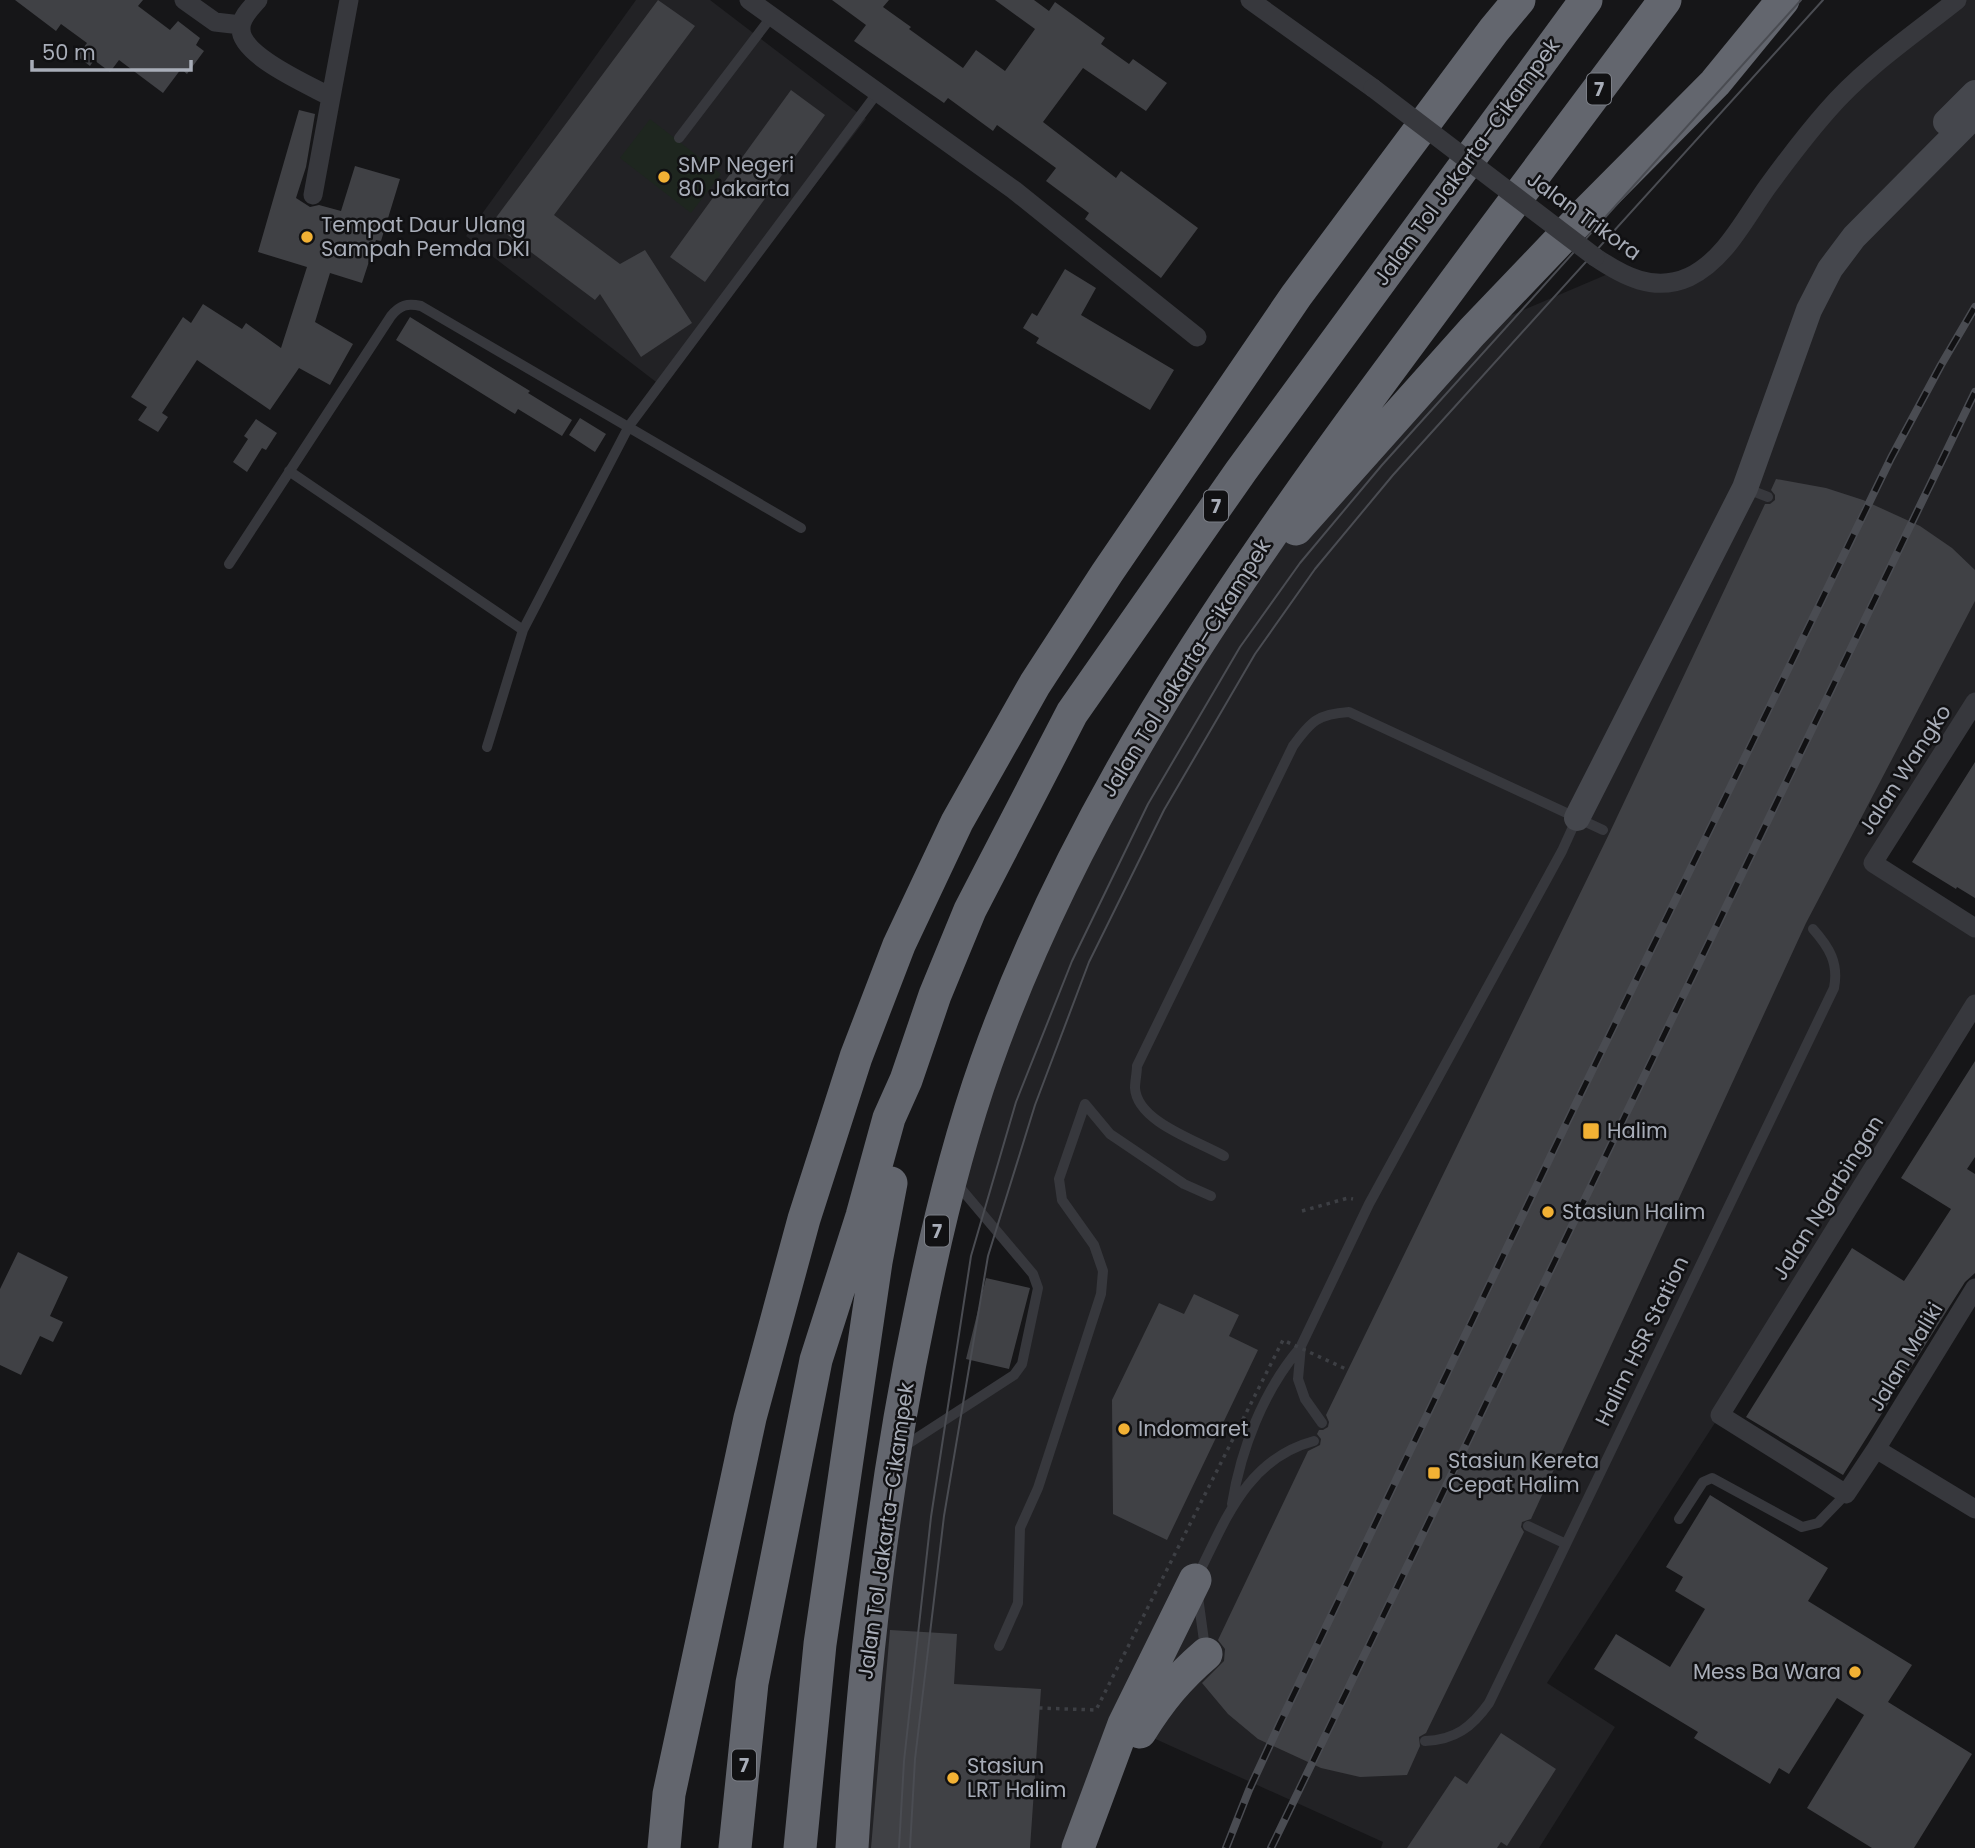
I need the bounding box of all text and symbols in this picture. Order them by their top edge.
scale bar [32,28,191,72]
street label: Jalan Tol Jakarta–Cikampek [1367,32,1566,291]
text: 50 m [42,38,96,67]
road number: 7 [1587,74,1611,104]
place label: SMP Negeri 80 Jakarta [678,150,794,203]
street label: Jalan Trikora [1521,164,1647,267]
marker: SMP Negeri 80 Jakarta [656,169,672,185]
place label: Tempat Daur Ulang Sampah Pemda DKI [321,210,530,263]
marker: Tempat Daur Ulang Sampah Pemda DKI [299,229,315,245]
road number: 7 [1204,491,1228,522]
street label: Jalan Tol Jakarta–Cikampek [1094,533,1277,802]
street label: Jalan Wangko [1851,699,1958,841]
street label: Jalan Ngarbingan [1765,1110,1890,1286]
place label: Halim [1607,1116,1668,1145]
marker: Halim [1581,1121,1601,1141]
place label: Stasiun Halim [1562,1197,1705,1226]
marker: Stasiun Halim [1540,1204,1556,1220]
road number: 7 [925,1216,949,1246]
street label: Halim HSR Station [1588,1251,1695,1430]
street label: Jalan Maliki [1862,1297,1950,1417]
street label: Jalan Tol Jakarta–Cikampek [850,1380,921,1681]
place label: Indomaret [1138,1414,1249,1443]
marker: Indomaret [1116,1421,1132,1437]
place label: Stasiun Kereta Cepat Halim [1448,1446,1599,1499]
marker: Stasiun Kereta Cepat Halim [1426,1465,1442,1481]
place label: Mess Ba Wara [1693,1657,1841,1686]
marker: Mess Ba Wara [1847,1664,1863,1680]
road number: 7 [732,1750,756,1780]
place label: Stasiun LRT Halim [967,1751,1067,1804]
marker: Stasiun LRT Halim [945,1770,961,1786]

